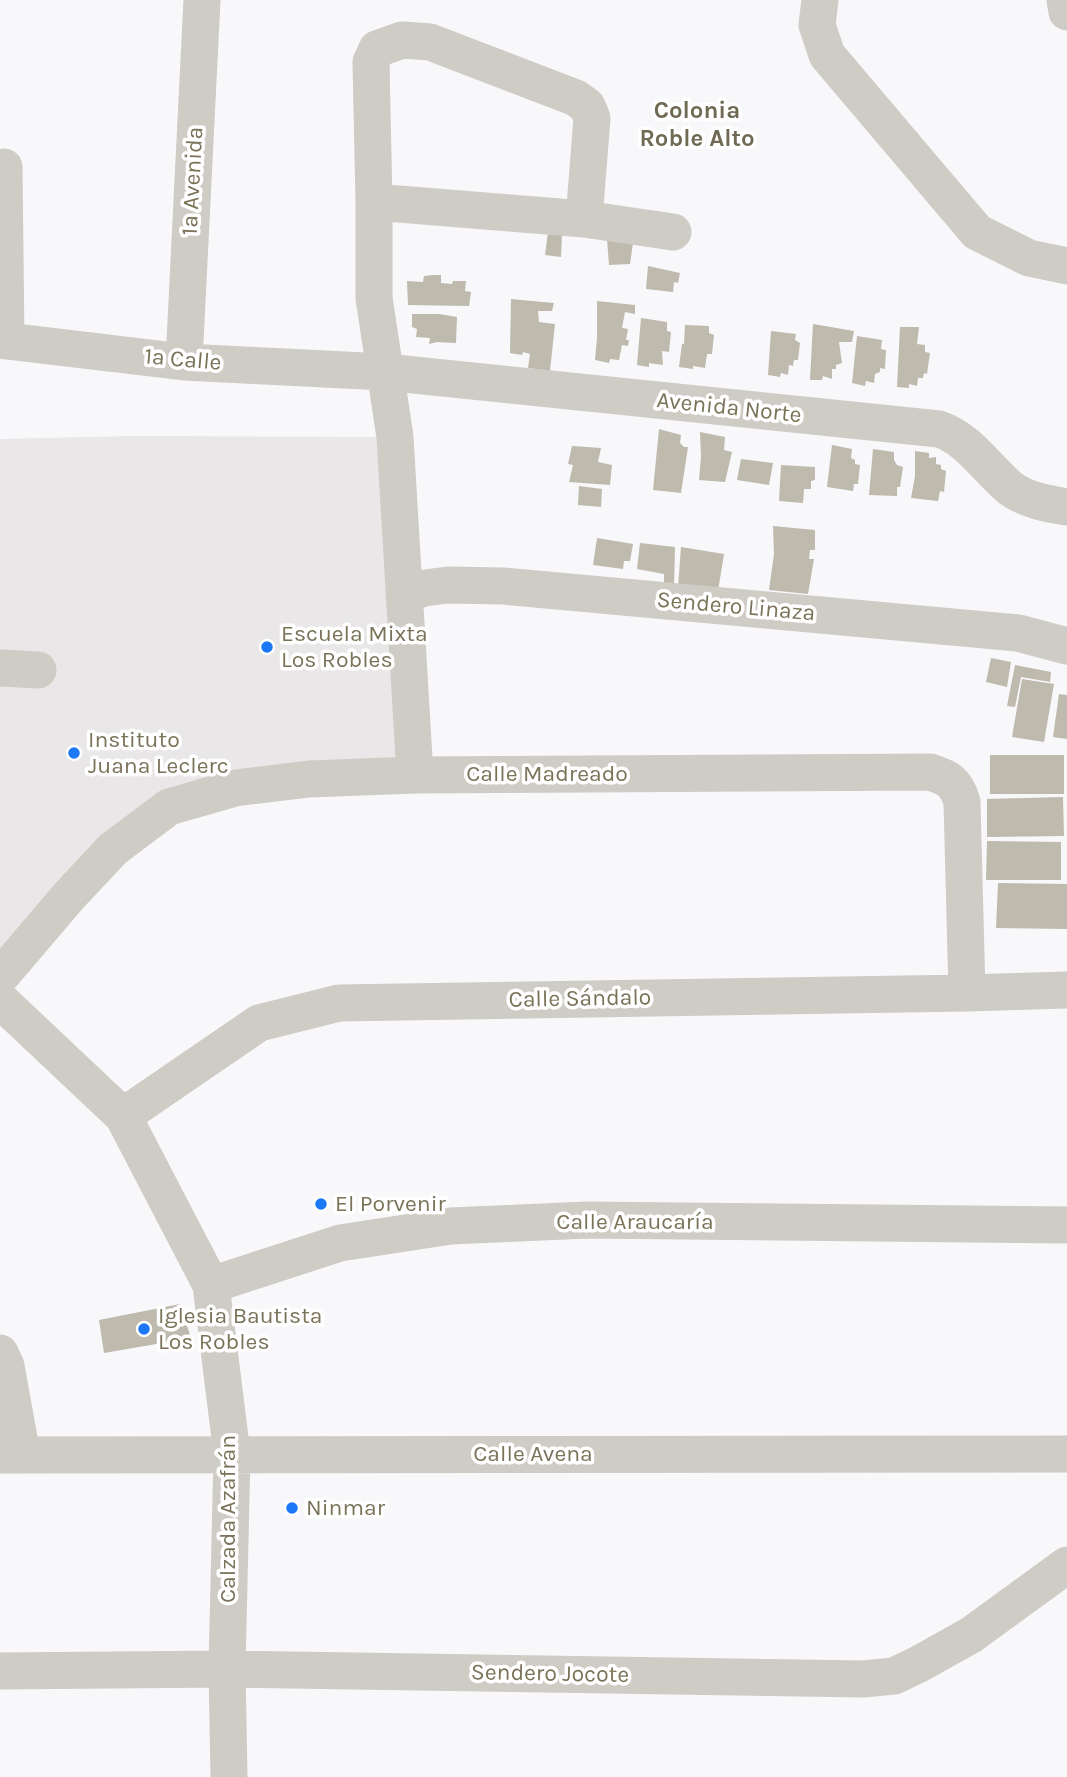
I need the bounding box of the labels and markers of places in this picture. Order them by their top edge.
place label: Escuela Mixta Los Robles [281,620,428,674]
marker: Escuela Mixta Los Robles [259,639,275,655]
place label: Instituto Juana Leclerc [88,726,229,780]
marker: Instituto Juana Leclerc [66,745,82,761]
place label: El Porvenir [335,1190,446,1218]
marker: El Porvenir [313,1196,329,1212]
place label: Iglesia Bautista Los Robles [158,1302,323,1356]
marker: Iglesia Bautista Los Robles [136,1321,152,1337]
place label: Ninmar [306,1494,385,1522]
marker: Ninmar [284,1500,300,1516]

